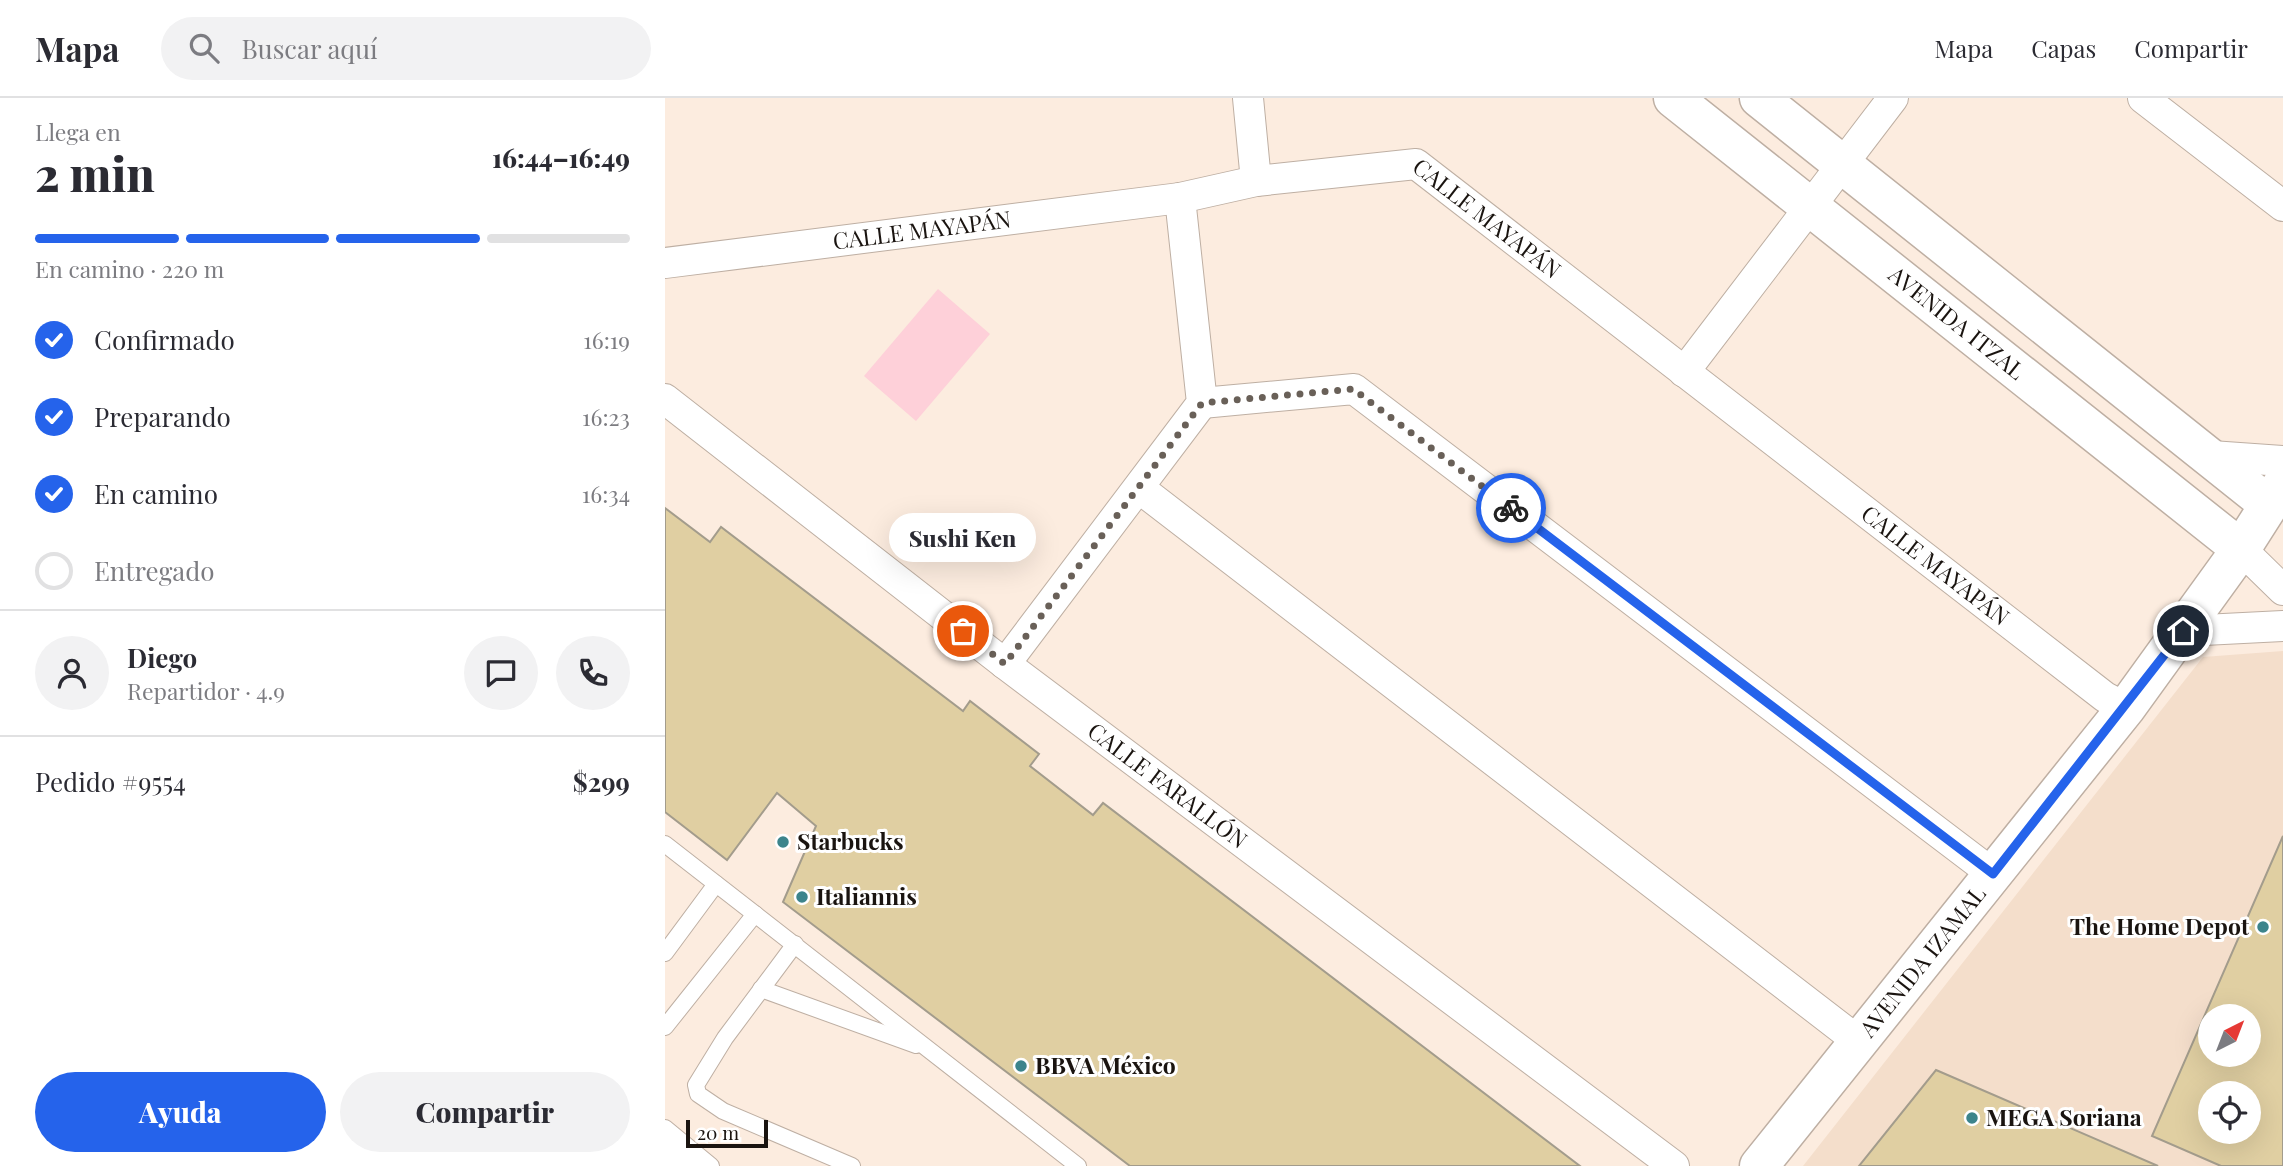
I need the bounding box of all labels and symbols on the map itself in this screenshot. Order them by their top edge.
street label: CALLE MAYAPÁN [1407,150,1568,284]
street label: CALLE MAYAPÁN [831,202,1013,256]
street label: AVENIDA ITZAL [1882,258,2032,386]
courier [1476,473,1546,543]
street label: CALLE MAYAPÁN [1855,497,2016,631]
callout: Sushi Ken [889,512,1037,561]
pin [933,601,993,661]
pin [2153,601,2213,661]
street label: CALLE FARALLÓN [1082,715,1254,855]
place label: Starbucks [797,825,904,856]
marker: Starbucks [775,834,791,850]
street label: AVENIDA IZAMAL [1851,879,1992,1043]
place label: Italiannis [816,880,917,911]
marker: Italiannis [794,889,810,905]
place label: The Home Depot [2070,910,2250,941]
marker: The Home Depot [2255,919,2271,935]
north arrow [2198,1004,2261,1068]
place label: BBVA México [1035,1049,1176,1080]
marker: BBVA México [1013,1058,1029,1074]
place label: MEGA Soriana [1986,1101,2142,1132]
marker: MEGA Soriana [1964,1110,1980,1126]
scale bar [686,1117,768,1149]

